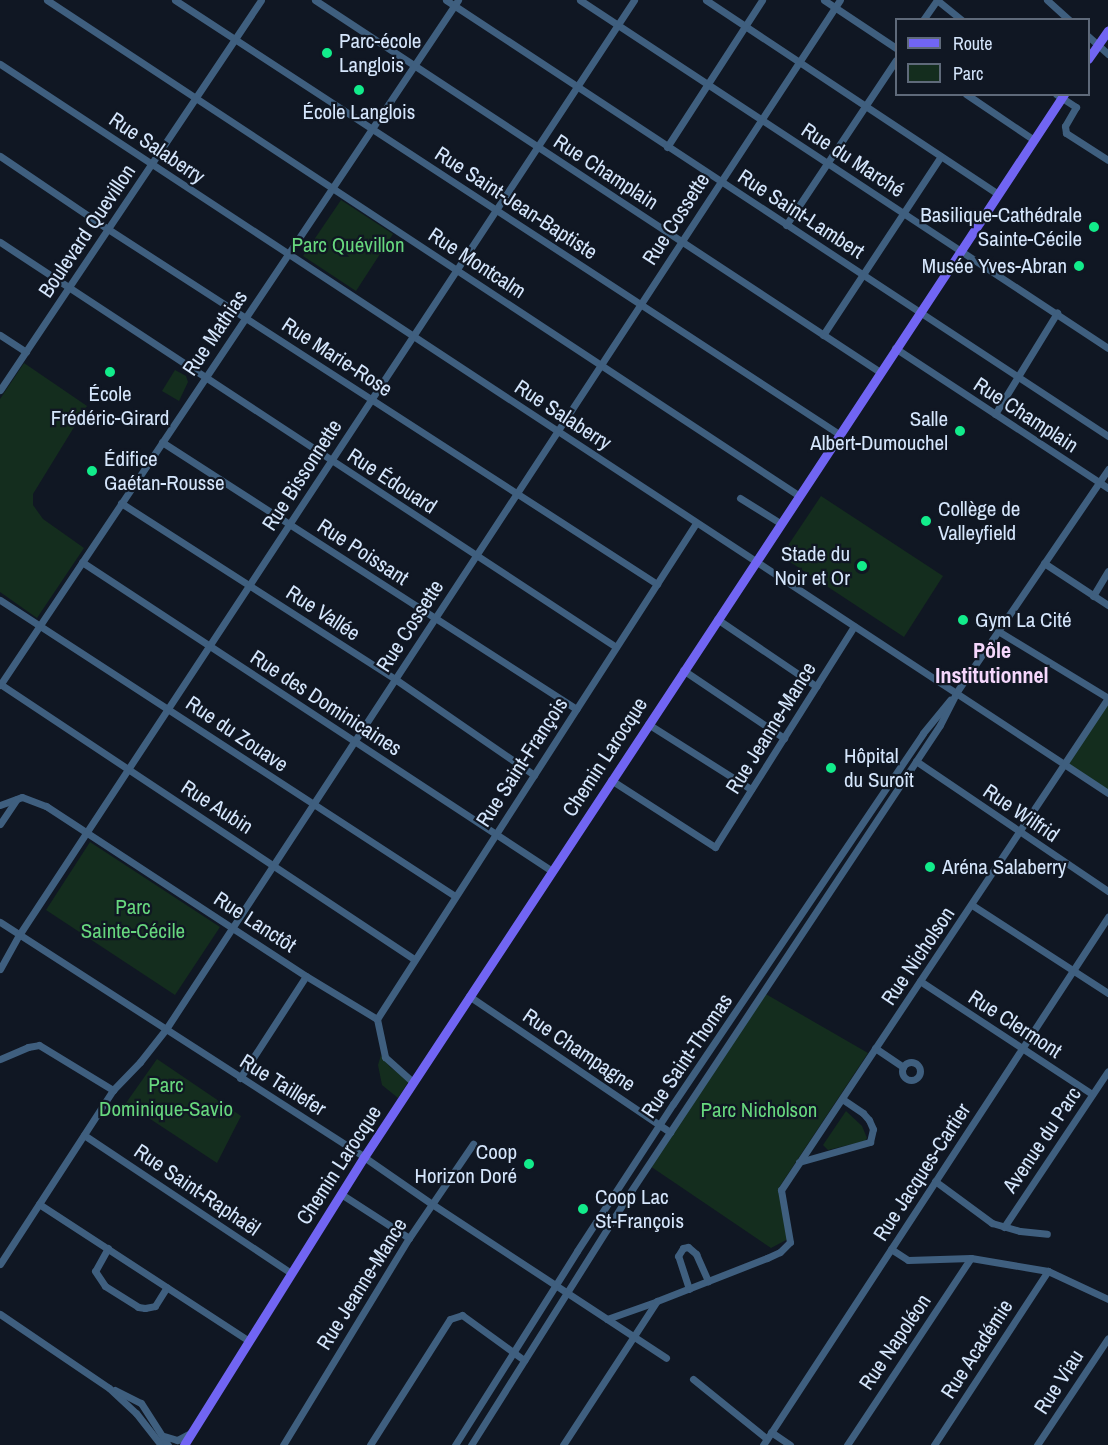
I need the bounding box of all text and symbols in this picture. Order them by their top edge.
legend [895,18,1090,96]
place label: Parc-école Langlois [339,28,421,78]
text: Route [953,31,992,56]
marker: Parc-école Langlois [320,46,334,60]
text: Parc [953,61,983,86]
marker: École Langlois [352,83,366,97]
place label: École Langlois [303,99,415,125]
street label: Rue Salaberry [104,107,210,189]
street label: Rue du Marché [797,117,909,203]
street label: Rue Champlain [549,129,663,215]
street label: Rue Saint-Jean-Baptiste [430,141,602,265]
street label: Boulevard Quevillon [33,160,141,302]
street label: Rue Saint-Lambert [733,164,869,264]
street label: Rue Cossette [637,168,715,270]
place label: Basilique-Cathédrale Sainte-Cécile [920,202,1082,252]
marker: Basilique-Cathédrale Sainte-Cécile [1087,220,1101,234]
street label: Rue Montcalm [424,222,530,304]
park label: Parc Quévillon [292,232,404,258]
place label: Musée Yves-Abran [922,253,1067,279]
marker: Musée Yves-Abran [1072,259,1086,273]
street label: Rue Mathias [177,285,253,381]
street label: Rue Marie-Rose [277,312,397,402]
marker: École Frédéric-Girard [103,365,117,379]
street label: Rue Champlain [969,372,1083,458]
street label: Rue Salaberry [510,374,616,456]
place label: École Frédéric-Girard [51,381,169,431]
place label: Salle Albert-Dumouchel [810,406,948,456]
street label: Rue Bissonnette [257,415,347,535]
marker: Salle Albert-Dumouchel [953,424,967,438]
street label: Rue Édouard [343,443,441,519]
place label: Édifice Gaétan-Rousse [104,446,225,496]
marker: Édifice Gaétan-Rousse [85,464,99,478]
place label: Collège de Valleyfield [938,496,1020,546]
street label: Rue Poissant [313,513,413,591]
marker: Collège de Valleyfield [919,514,933,528]
place label: Stade du Noir et Or [774,541,850,591]
marker: Stade du Noir et Or [855,559,869,573]
street label: Rue Cossette [371,575,449,677]
street label: Rue Vallée [281,580,365,646]
place label: Gym La Cité [975,607,1072,633]
marker: Gym La Cité [956,613,970,627]
district label: Pôle Institutionnel [935,637,1049,688]
street label: Rue des Dominicaines [246,645,406,761]
street label: Rue Jeanne-Mance [720,658,822,798]
street label: Rue du Zouave [181,691,293,777]
street label: Rue Saint-François [471,693,573,831]
street label: Chemin Larocque [557,693,653,821]
place label: Hôpital du Suroît [844,743,914,793]
marker: Hôpital du Suroît [822,759,840,777]
street label: Rue Aubin [176,774,258,840]
street label: Rue Wilfrid [978,778,1064,848]
place label: Aréna Salaberry [942,854,1066,880]
marker: Aréna Salaberry [923,860,937,874]
street label: Rue Lanctôt [209,886,301,958]
park label: Parc Sainte-Cécile [81,894,185,944]
street label: Rue Nicholson [876,902,960,1010]
street label: Rue Clermont [964,985,1066,1063]
street label: Rue Saint-Thomas [636,989,738,1123]
street label: Rue Champagne [518,1003,640,1097]
street label: Rue Taillefer [235,1049,331,1121]
park label: Parc Dominique-Savio [99,1072,233,1122]
street label: Avenue du Parc [997,1082,1087,1198]
park label: Parc Nicholson [701,1097,817,1123]
street label: Rue Jacques-Cartier [868,1099,976,1245]
street label: Chemin Larocque [291,1101,387,1229]
street label: Rue Saint-Raphaël [129,1139,265,1241]
place label: Coop Horizon Doré [415,1139,517,1189]
marker: Coop Horizon Doré [522,1157,536,1171]
place label: Coop Lac St-François [595,1184,684,1234]
marker: Coop Lac St-François [576,1202,590,1216]
street label: Rue Jeanne-Mance [311,1214,413,1354]
street label: Rue Napoléon [854,1289,936,1395]
street label: Rue Académie [935,1294,1019,1404]
street label: Rue Viau [1029,1345,1089,1419]

